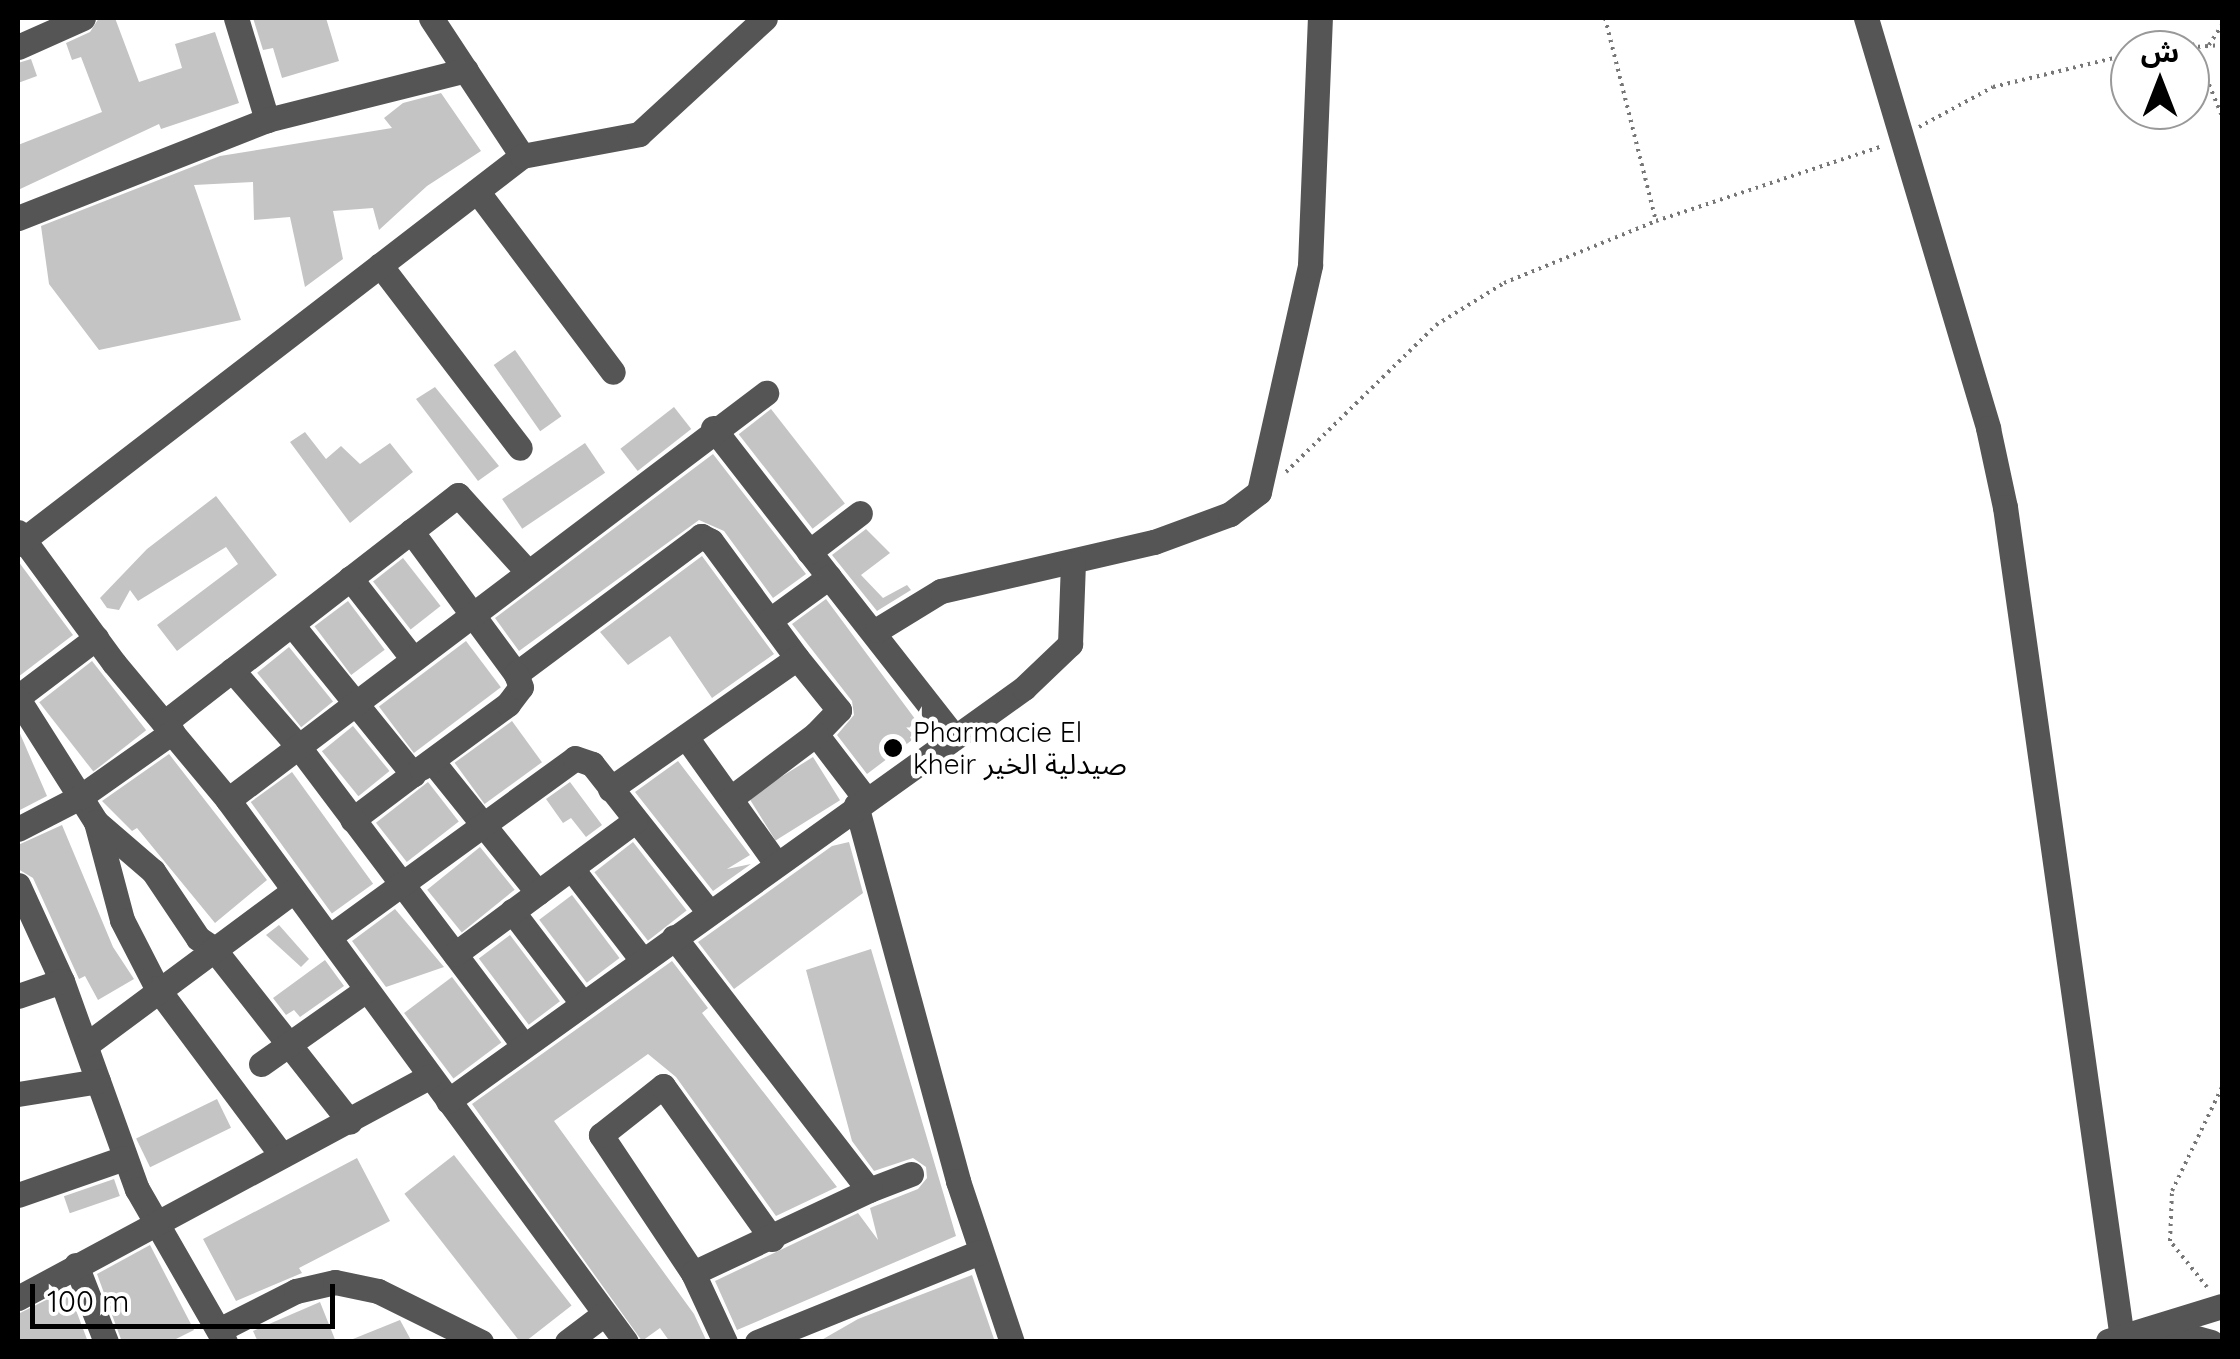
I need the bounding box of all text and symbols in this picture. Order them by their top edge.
north arrow [2110,30,2210,130]
text: ش [2141,34,2179,69]
place label: Pharmacie El kheir صيدلية الخير [913,715,1127,781]
marker: Pharmacie El kheir صيدلية الخير [882,737,904,759]
scale bar [35,1264,340,1326]
text: 100 m [47,1282,129,1320]

